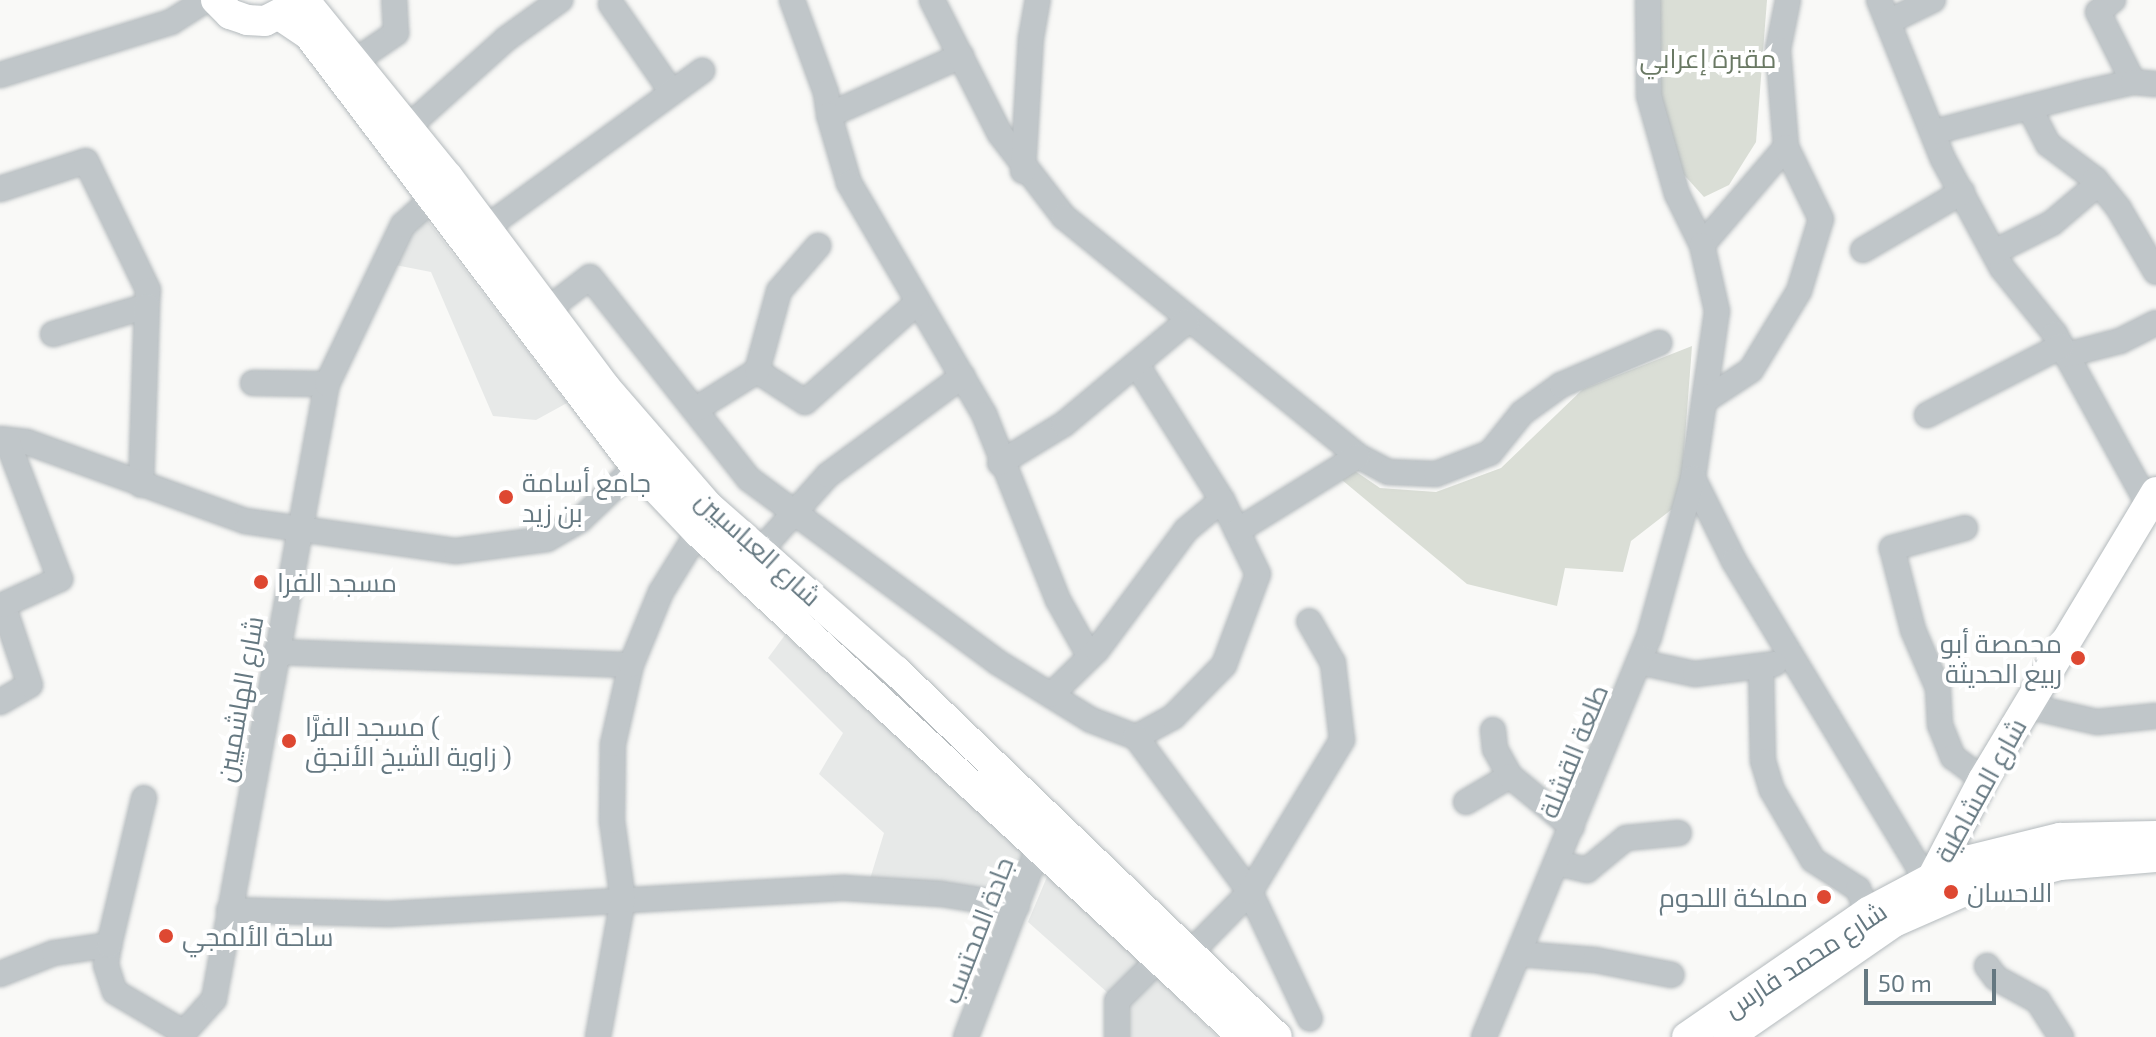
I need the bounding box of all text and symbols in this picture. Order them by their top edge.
park label: مقبرة إعرابي [1640,42,1776,74]
place label: جامع أسامة بن زيد [522,466,651,528]
street label: شارع العباسيين [690,484,828,612]
marker: جامع أسامة بن زيد [497,488,515,506]
place label: مسجد الفرا [277,566,397,598]
marker: مسجد الفرا [252,573,270,591]
street label: شارع الهاشميين [209,614,269,784]
place label: محمصة أبو ربيع الحديثة [1940,627,2062,688]
marker: محمصة أبو ربيع الحديثة [2069,649,2087,667]
street label: طلعة القشلة [1532,680,1614,822]
place label: مسجد الفرَّا ( زاوية الشيخ الأنجق ) [305,710,512,772]
street label: شارع المشاطية [1928,713,2032,867]
marker: مسجد الفرَّا ( زاوية الشيخ الأنجق ) [280,732,298,750]
street label: جادة المحتسب [935,852,1019,1008]
place label: الاحسان [1967,876,2053,908]
place label: مملكة اللحوم [1659,881,1808,913]
marker: الاحسان [1942,883,1960,901]
marker: مملكة اللحوم [1815,888,1833,906]
street label: شارع محمد فارس [1718,895,1892,1023]
place label: ساحة الألمجي [182,920,334,952]
marker: ساحة الألمجي [157,927,175,945]
scale bar [1868,953,2000,1003]
text: 50 m [1878,968,1932,997]

